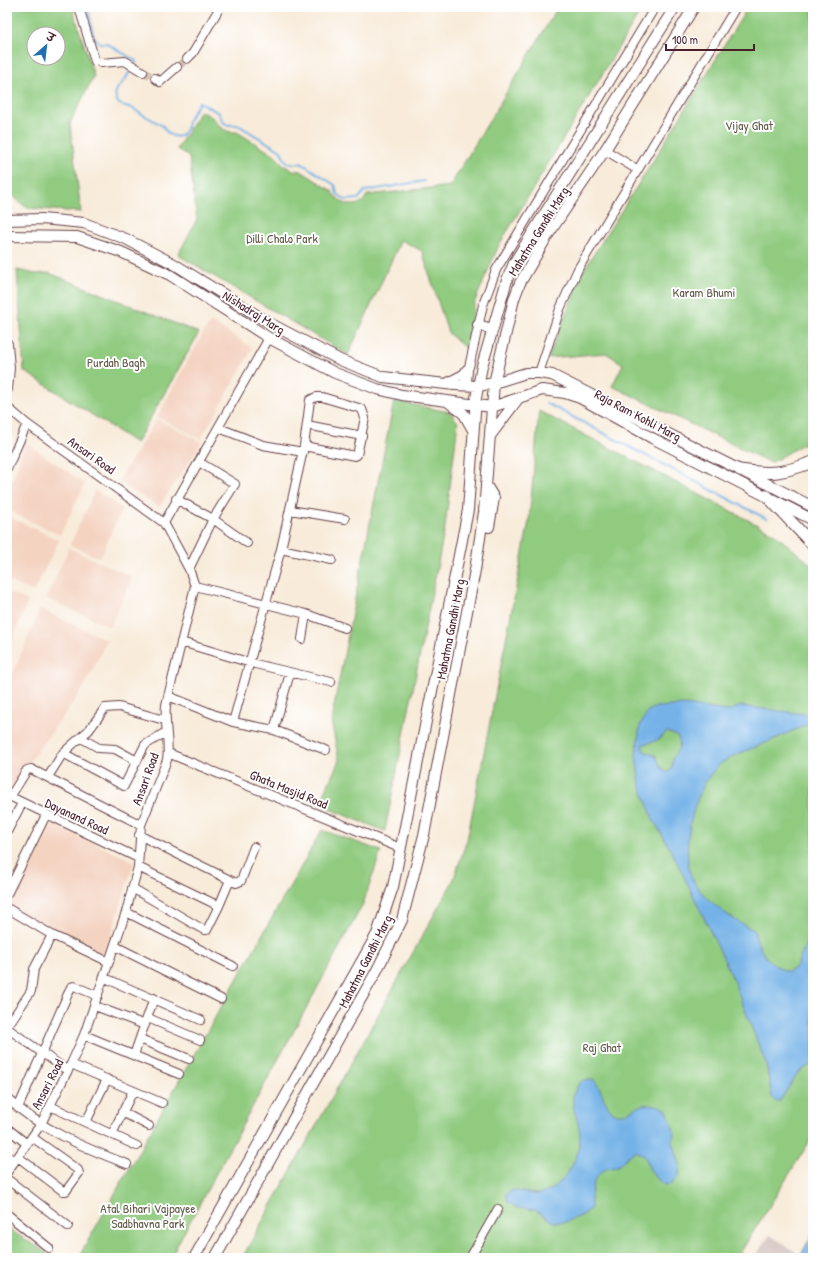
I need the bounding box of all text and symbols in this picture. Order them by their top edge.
north arrow [26,26,66,66]
scale bar [666,26,754,52]
text: उ [43,29,59,46]
text: 100 m [672,31,698,48]
park label: Vijay Ghat [725,116,774,134]
street label: Mahatma Gandhi Marg [503,183,573,279]
park label: Dilli Chalo Park [246,229,318,247]
park label: Karam Bhumi [673,283,735,301]
street label: Nishadraj Marg [219,286,289,338]
park label: Purdah Bagh [87,353,146,371]
street label: Raja Ram Kohli Marg [592,385,685,445]
street label: Ansari Road [64,432,120,478]
street label: Mahatma Gandhi Marg [431,577,469,681]
street label: Ansari Road [127,750,163,808]
street label: Ghata Masjid Road [247,765,331,813]
street label: Dayanand Road [42,793,112,839]
street label: Mahatma Gandhi Marg [334,911,396,1011]
park label: Raj Ghat [583,1038,622,1056]
street label: Ansari Road [27,1056,67,1112]
park label: Atal Bihari Vajpayee Sadbhavna Park [100,1199,196,1232]

